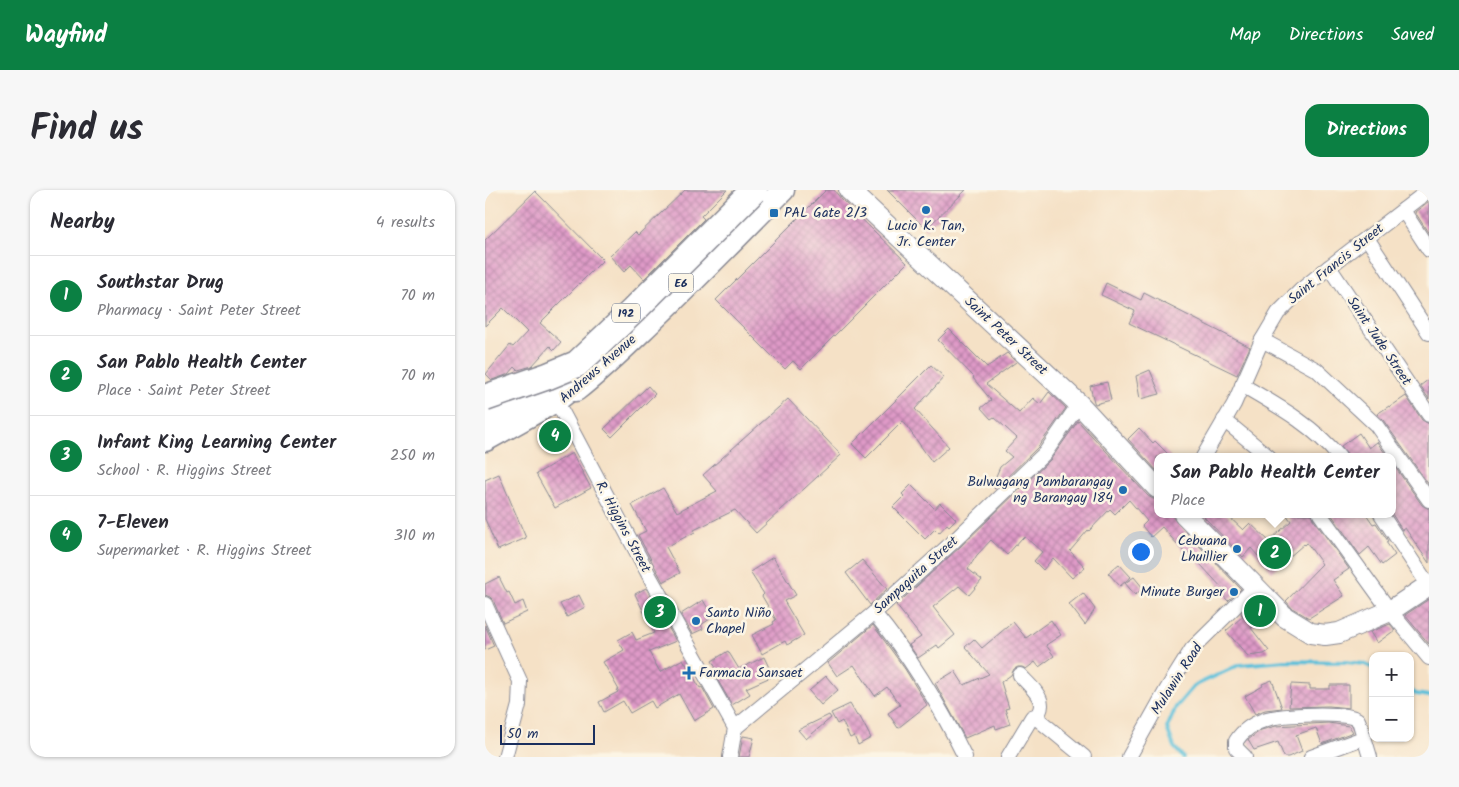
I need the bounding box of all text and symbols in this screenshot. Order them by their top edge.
text: Wayfind [25,16,107,55]
text: Map [1229,21,1261,50]
text: Directions [1289,21,1363,50]
text: Saved [1391,21,1434,50]
text: Find us [30,102,143,158]
button: Directions [1305,104,1429,157]
place label: PAL Gate 2/3 [784,202,867,224]
marker: Lucio K. Tan, Jr. Center [920,204,932,216]
text: Nearby [50,206,115,239]
marker: PAL Gate 2/3 [768,207,780,219]
text: 4 results [376,210,435,235]
place label: Lucio K. Tan, Jr. Center [887,215,965,253]
street label: Saint Francis Street [1283,218,1389,310]
text: Southstar Drug [97,268,224,298]
road number: E6 [669,274,693,292]
text: 1 [64,283,68,308]
text: 70 m [400,283,435,308]
street label: Saint Peter Street [959,291,1053,381]
street label: Saint Jude Street [1341,292,1417,391]
text: Pharmacy · Saint Peter Street [97,298,301,323]
road number: 192 [612,304,640,322]
street label: Andrews Avenue [555,329,642,409]
text: San Pablo Health Center [97,348,306,378]
text: 2 [61,363,71,388]
text: 70 m [400,363,435,388]
text: Place · Saint Peter Street [97,378,271,403]
pin: 4 [539,417,571,455]
text: Infant King Learning Center [97,428,336,458]
text: 3 [62,443,70,468]
text: 250 m [390,443,435,468]
popup [1154,453,1396,518]
text: School · R. Higgins Street [97,458,272,483]
text: San Pablo Health Center [1170,458,1380,488]
place label: Bulwagang Pambarangay ng Barangay 184 [967,471,1113,509]
street label: R. Higgins Street [590,477,657,577]
marker: Bulwagang Pambarangay ng Barangay 184 [1117,484,1129,496]
text: Place [1170,488,1205,513]
text: 7-Eleven [97,508,169,538]
text: 4 [62,523,70,548]
text: 310 m [394,523,435,548]
street label: Sampaguita Street [868,530,964,619]
place label: Cebuana Lhuillier [1178,530,1228,568]
pin: 2 [1259,534,1291,572]
text: Supermarket · R. Higgins Street [97,538,312,563]
your location [1128,539,1154,565]
marker: Cebuana Lhuillier [1231,543,1243,555]
place label: Minute Burger [1140,581,1225,603]
marker: Minute Burger [1228,586,1240,598]
pin: 1 [1244,592,1276,630]
pin: 3 [644,593,676,631]
place label: Santo Niño Chapel [706,602,771,640]
marker: Santo Niño Chapel [690,615,702,627]
street label: Mulawin Road [1146,638,1209,719]
map controls [1369,652,1414,742]
button: + [1369,652,1414,697]
place label: Farmacia Sansaet [699,662,803,684]
marker: Farmacia Sansaet [683,667,695,679]
button: − [1369,697,1414,742]
scale bar [500,722,595,745]
text: 50 m [507,723,538,745]

